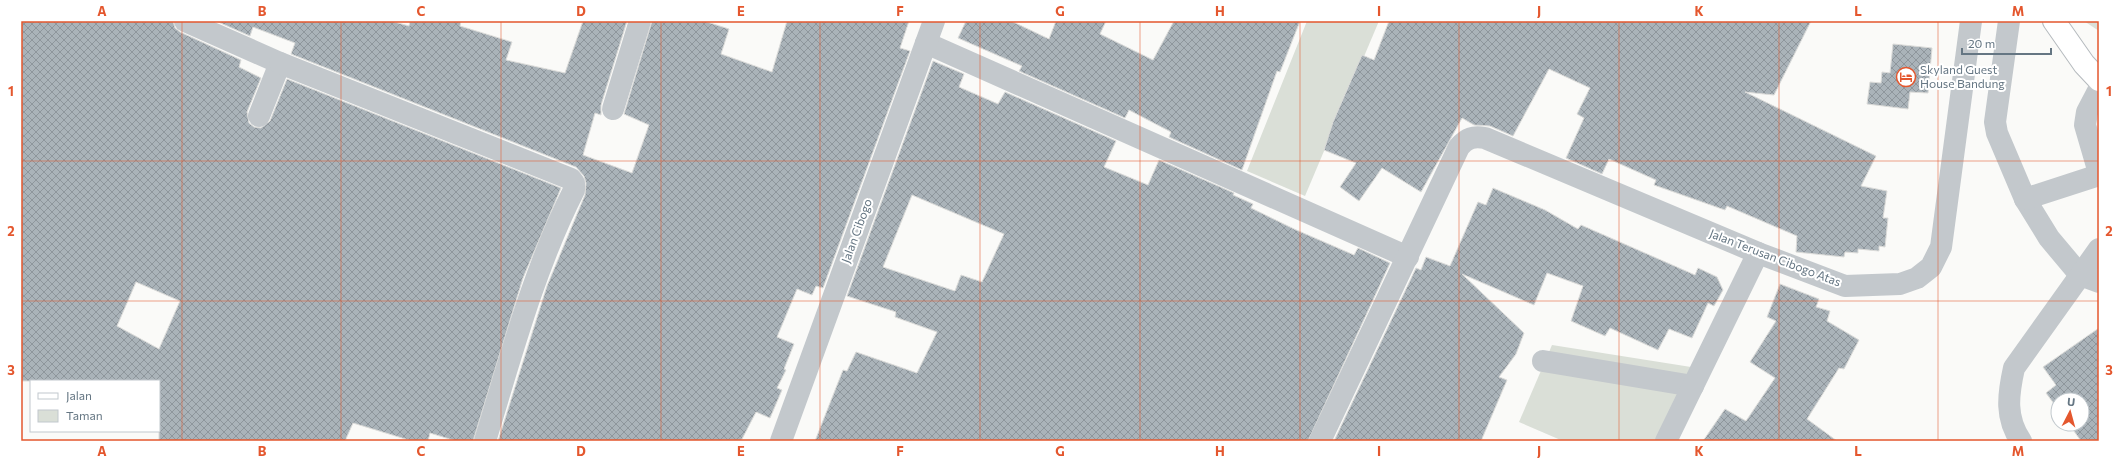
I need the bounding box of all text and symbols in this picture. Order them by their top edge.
text: A [97,3,107,19]
text: B [258,3,267,19]
text: C [417,3,426,19]
text: D [576,3,586,19]
text: E [737,3,745,19]
text: F [896,3,904,19]
text: G [1055,3,1065,19]
text: H [1215,3,1225,19]
text: I [1377,3,1381,19]
text: J [1537,3,1541,19]
text: K [1694,3,1704,19]
text: L [1854,3,1862,19]
text: M [2012,3,2024,19]
scale bar [1962,30,2051,56]
text: 20 m [1968,36,1995,50]
place label: Skyland Guest House Bandung [1920,62,2005,90]
hotel icon: Skyland Guest House Bandung [1895,66,1917,88]
text: 1 [8,83,14,99]
text: 1 [2106,83,2112,99]
street label: Jalan Cibogo [838,197,875,265]
text: 2 [7,223,15,239]
text: 2 [2105,223,2113,239]
street label: Jalan Terusan Cibogo Atas [1707,226,1843,290]
text: 3 [7,362,15,378]
text: 3 [2105,362,2113,378]
legend [30,380,160,432]
text: Jalan [66,388,92,403]
north arrow [2050,392,2090,432]
text: U [2066,395,2076,408]
text: Taman [66,408,103,422]
text: A [97,443,107,459]
text: B [258,443,267,459]
text: C [417,443,426,459]
text: D [576,443,586,459]
text: E [737,443,745,459]
text: F [896,443,904,459]
text: G [1055,443,1065,459]
text: H [1215,443,1225,459]
text: I [1377,443,1381,459]
text: J [1537,443,1541,459]
text: K [1694,443,1704,459]
text: L [1854,443,1862,459]
text: M [2012,443,2024,459]

